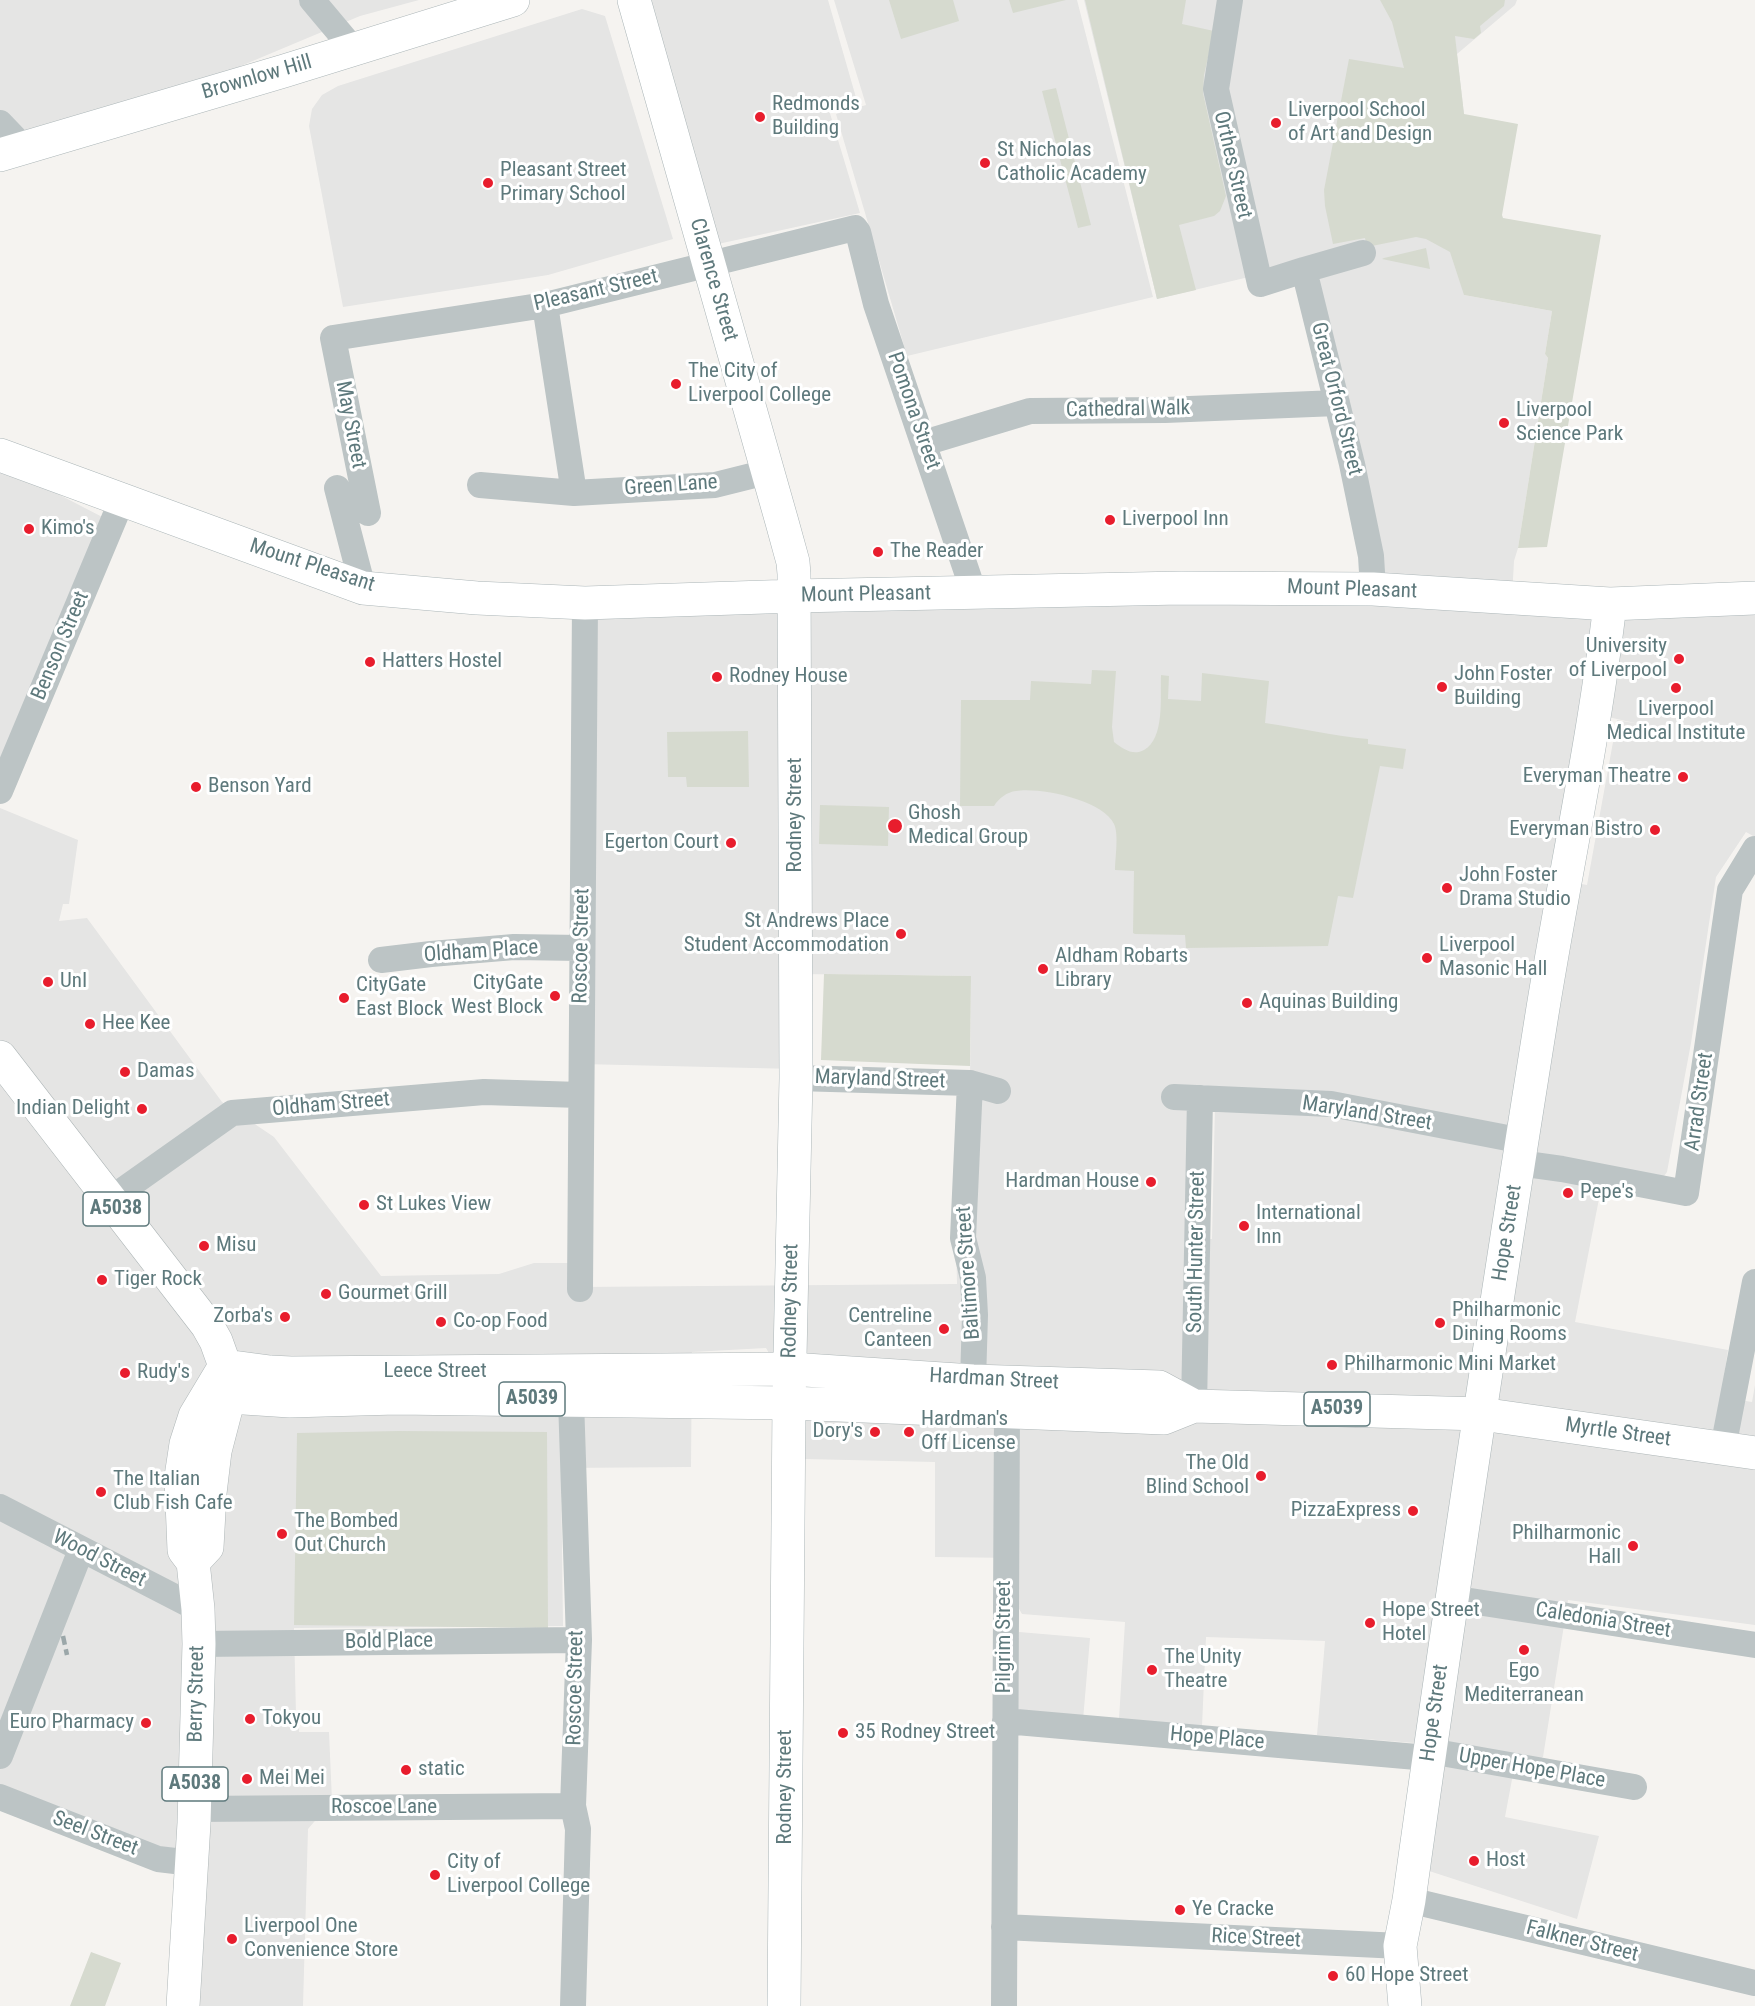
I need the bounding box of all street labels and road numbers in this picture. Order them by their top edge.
street label: Brownlow Hill [199,50,315,106]
street label: Orthes Street [1207,109,1257,221]
street label: Clarence Street [683,216,743,344]
street label: Pleasant Street [532,265,660,317]
street label: Great Orford Street [1305,320,1367,478]
street label: Pomona Street [881,349,945,473]
street label: May Street [329,379,371,471]
street label: Cathedral Walk [1066,396,1190,424]
street label: Green Lane [624,470,718,502]
street label: Mount Pleasant [246,534,378,598]
street label: Mount Pleasant [1287,575,1417,605]
street label: Mount Pleasant [801,581,931,609]
street label: Benson Street [27,588,95,704]
street label: Rodney Street [783,758,809,872]
street label: Roscoe Street [568,888,596,1004]
street label: Oldham Place [423,935,539,969]
street label: Arrad Street [1681,1051,1719,1153]
street label: Maryland Street [814,1065,946,1095]
street label: Oldham Street [271,1087,391,1123]
street label: Maryland Street [1300,1091,1434,1137]
street label: South Hunter Street [1183,1170,1211,1334]
street label: Hope Street [1488,1183,1528,1283]
road number: A5038 [83,1192,149,1226]
street label: Baltimore Street [952,1205,986,1341]
street label: Rodney Street [777,1243,805,1359]
street label: Leece Street [383,1359,487,1385]
street label: Hardman Street [929,1364,1059,1396]
road number: A5039 [499,1382,565,1416]
road number: A5039 [1304,1392,1370,1426]
street label: Myrtle Street [1564,1413,1672,1453]
street label: Wood Street [48,1525,150,1593]
street label: Pilgrim Street [992,1581,1018,1693]
street label: Caledonia Street [1534,1598,1672,1644]
street label: Bold Place [345,1629,433,1655]
street label: Roscoe Street [562,1630,590,1746]
street label: Berry Street [184,1645,210,1743]
street label: Hope Street [1416,1663,1454,1763]
street label: Hope Place [1169,1722,1265,1756]
street label: Rodney Street [773,1730,799,1844]
street label: Upper Hope Place [1457,1744,1607,1794]
road number: A5038 [162,1767,228,1801]
street label: Roscoe Lane [331,1795,437,1821]
street label: Seel Street [49,1806,141,1862]
street label: Falkner Street [1523,1916,1641,1968]
street label: Rice Street [1211,1924,1301,1954]

